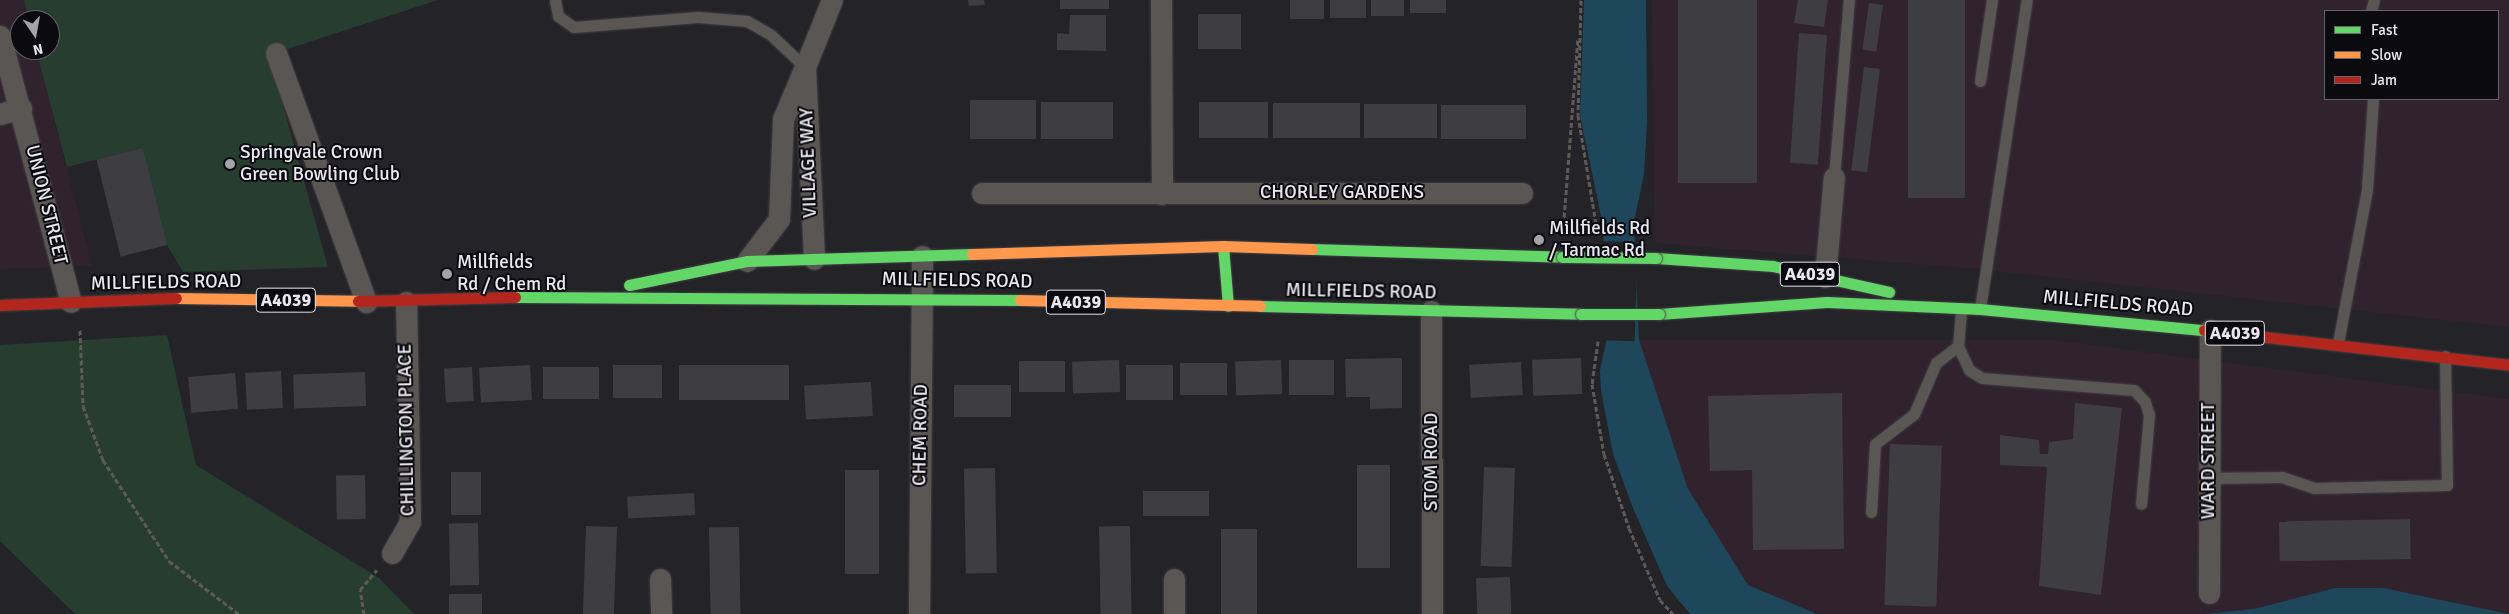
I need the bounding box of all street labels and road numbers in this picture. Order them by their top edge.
street label: VILLAGE WAY [796,107,822,219]
street label: UNION STREET [20,143,72,267]
street label: CHORLEY GARDENS [1260,182,1424,204]
road number: A4039 [1779,258,1841,290]
street label: MILLFIELDS ROAD [881,268,1033,294]
street label: MILLFIELDS ROAD [90,270,242,296]
street label: MILLFIELDS ROAD [1285,279,1437,305]
road number: A4039 [255,284,317,316]
road number: A4039 [1045,286,1107,318]
street label: MILLFIELDS ROAD [2042,286,2194,322]
road number: A4039 [2204,317,2266,348]
street label: CHILLINGTON PLACE [394,344,420,516]
street label: CHEM ROAD [909,384,933,486]
street label: WARD STREET [2198,403,2220,519]
street label: STOM ROAD [1421,413,1443,511]

